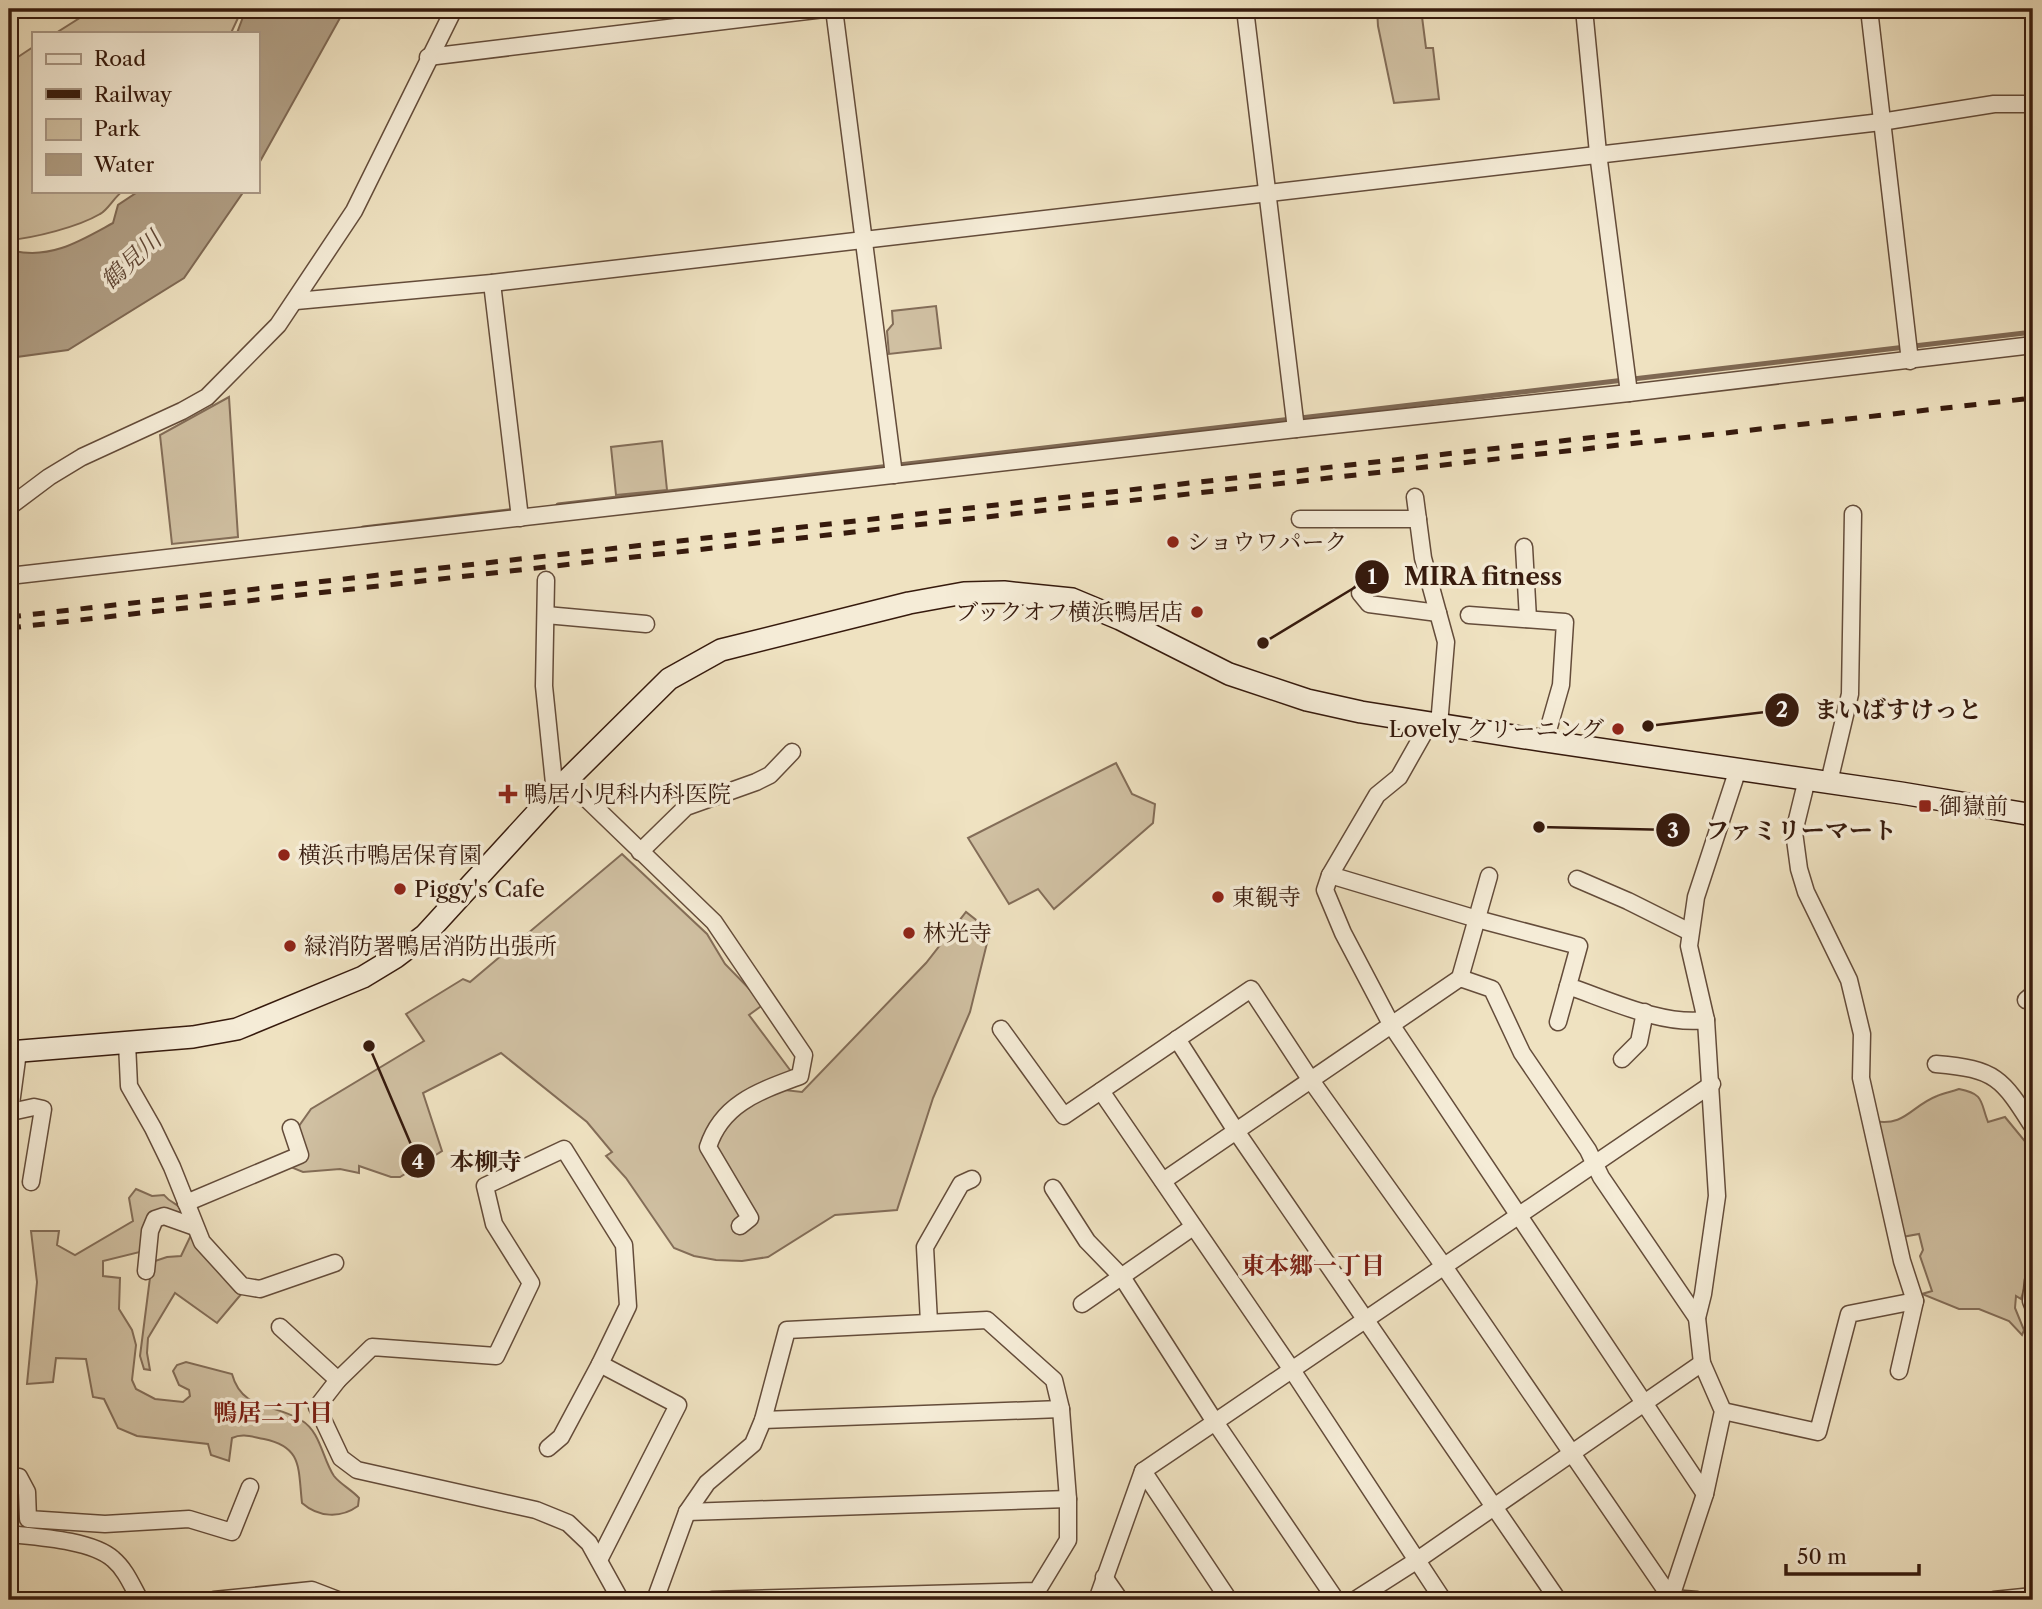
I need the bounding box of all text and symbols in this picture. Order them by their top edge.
legend [32,32,259,192]
text: Road [94,46,146,71]
text: Railway [94,82,172,107]
text: Park [94,116,140,141]
text: Water [93,152,154,177]
water label: 鶴見川 [95,223,169,295]
place label: ショウワパーク [1187,528,1348,556]
marker: ショウワパーク [1165,534,1181,550]
callout: MIRA fitness [1354,554,1576,599]
text: MIRA fitness [1404,562,1562,591]
text: 1 [1367,564,1377,589]
place label: ブックオフ横浜鴨居店 [955,598,1183,626]
marker: ブックオフ横浜鴨居店 [1189,604,1205,620]
callout: まいばすけっと [1765,687,1996,732]
text: まいばすけっと [1814,695,1982,724]
text: 2 [1776,697,1788,722]
place label: Lovely クリーニング [1388,715,1604,743]
marker: Lovely クリーニング [1610,721,1626,737]
place label: 鴨居小児科内科医院 [524,780,731,808]
marker: 鴨居小児科内科医院 [498,784,518,804]
place label: 御嶽前 [1939,792,2008,820]
marker: 御嶽前 [1917,798,1933,814]
callout: ファミリーマート [1656,808,1911,853]
text: ファミリーマート [1705,816,1897,845]
text: 3 [1667,818,1679,843]
place label: 横浜市鴨居保育園 [298,841,482,869]
marker: 横浜市鴨居保育園 [276,847,292,863]
place label: Piggy's Cafe [414,875,545,903]
marker: Piggy's Cafe [392,881,408,897]
place label: 東観寺 [1232,883,1301,911]
marker: 東観寺 [1210,889,1226,905]
place label: 林光寺 [923,919,992,947]
marker: 林光寺 [901,925,917,941]
place label: 緑消防署鴨居消防出張所 [304,932,557,960]
marker: 緑消防署鴨居消防出張所 [282,938,298,954]
callout: 本柳寺 [401,1139,536,1184]
text: 本柳寺 [450,1147,522,1176]
text: 4 [412,1149,424,1174]
district label: 東本郷一丁目 [1241,1251,1385,1280]
district label: 鴨居二丁目 [213,1398,333,1427]
scale bar [1786,1532,1920,1576]
text: 50 m [1797,1544,1847,1569]

